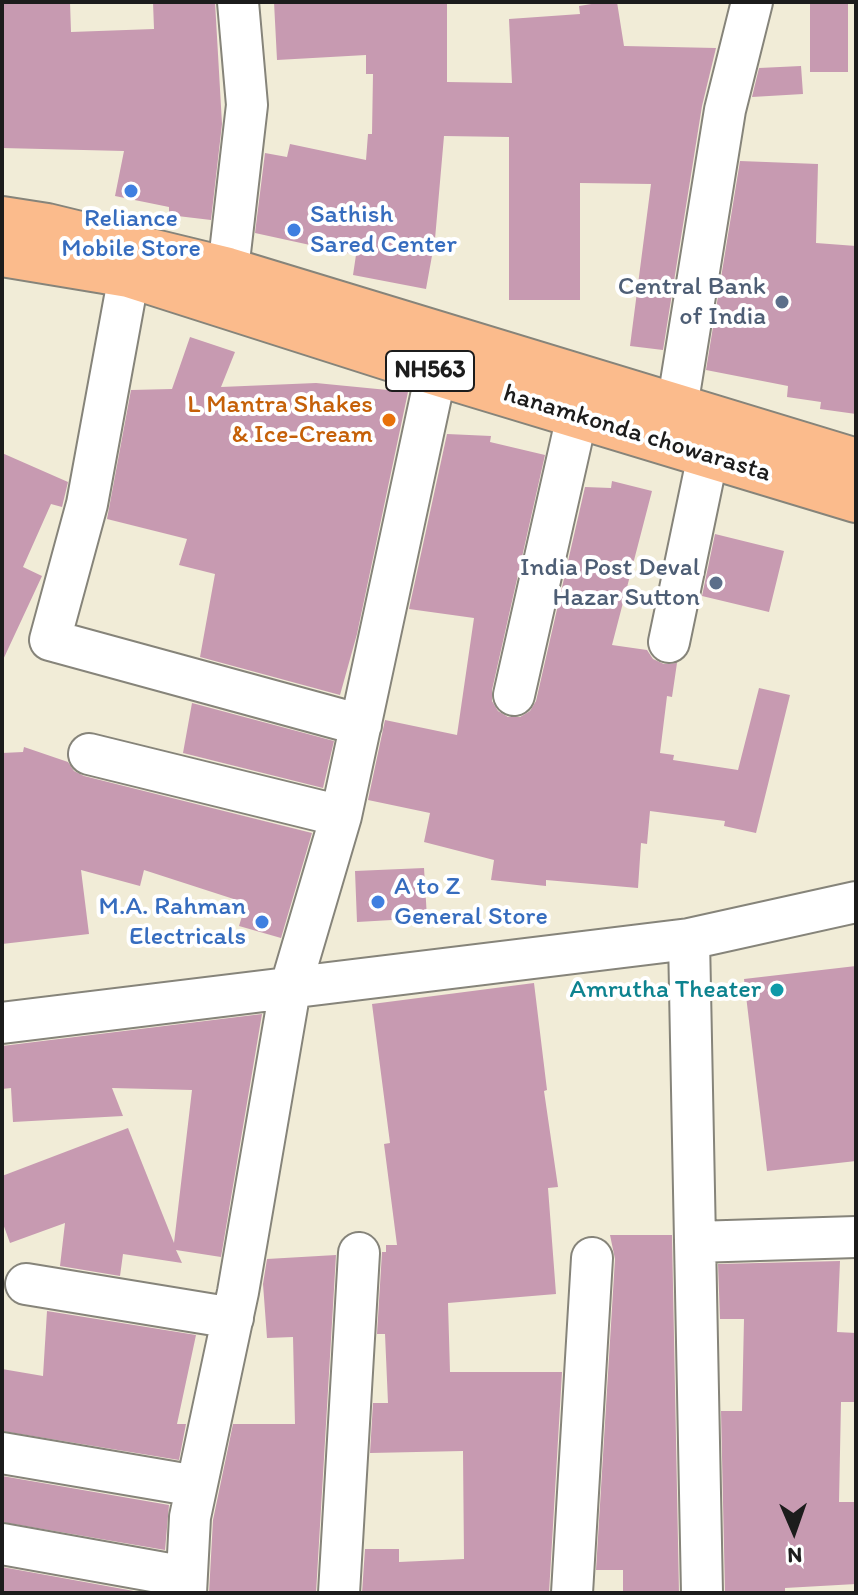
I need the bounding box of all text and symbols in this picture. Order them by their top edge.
marker: Reliance Mobile Store [122,182,140,200]
place label: Sathish Sared Center [310,199,457,260]
place label: Reliance Mobile Store [61,203,201,264]
marker: Sathish Sared Center [285,221,303,239]
place label: Central Bank of India [618,271,766,332]
marker: Central Bank of India [773,293,791,311]
road number: NH563 [386,351,474,391]
street label: hanamkonda chowarasta [499,378,775,490]
place label: L Mantra Shakes & Ice-Cream [187,389,373,450]
marker: L Mantra Shakes & Ice-Cream [380,411,398,429]
place label: India Post Deval Hazar Sutton [520,552,700,614]
marker: India Post Deval Hazar Sutton [707,574,725,592]
place label: A to Z General Store [394,871,548,932]
place label: M.A. Rahman Electricals [99,891,246,952]
marker: A to Z General Store [369,893,387,911]
marker: M.A. Rahman Electricals [253,913,271,931]
place label: Amrutha Theater [570,974,761,1006]
marker: Amrutha Theater [768,981,786,999]
north arrow [754,1491,834,1571]
text: N [787,1542,803,1569]

